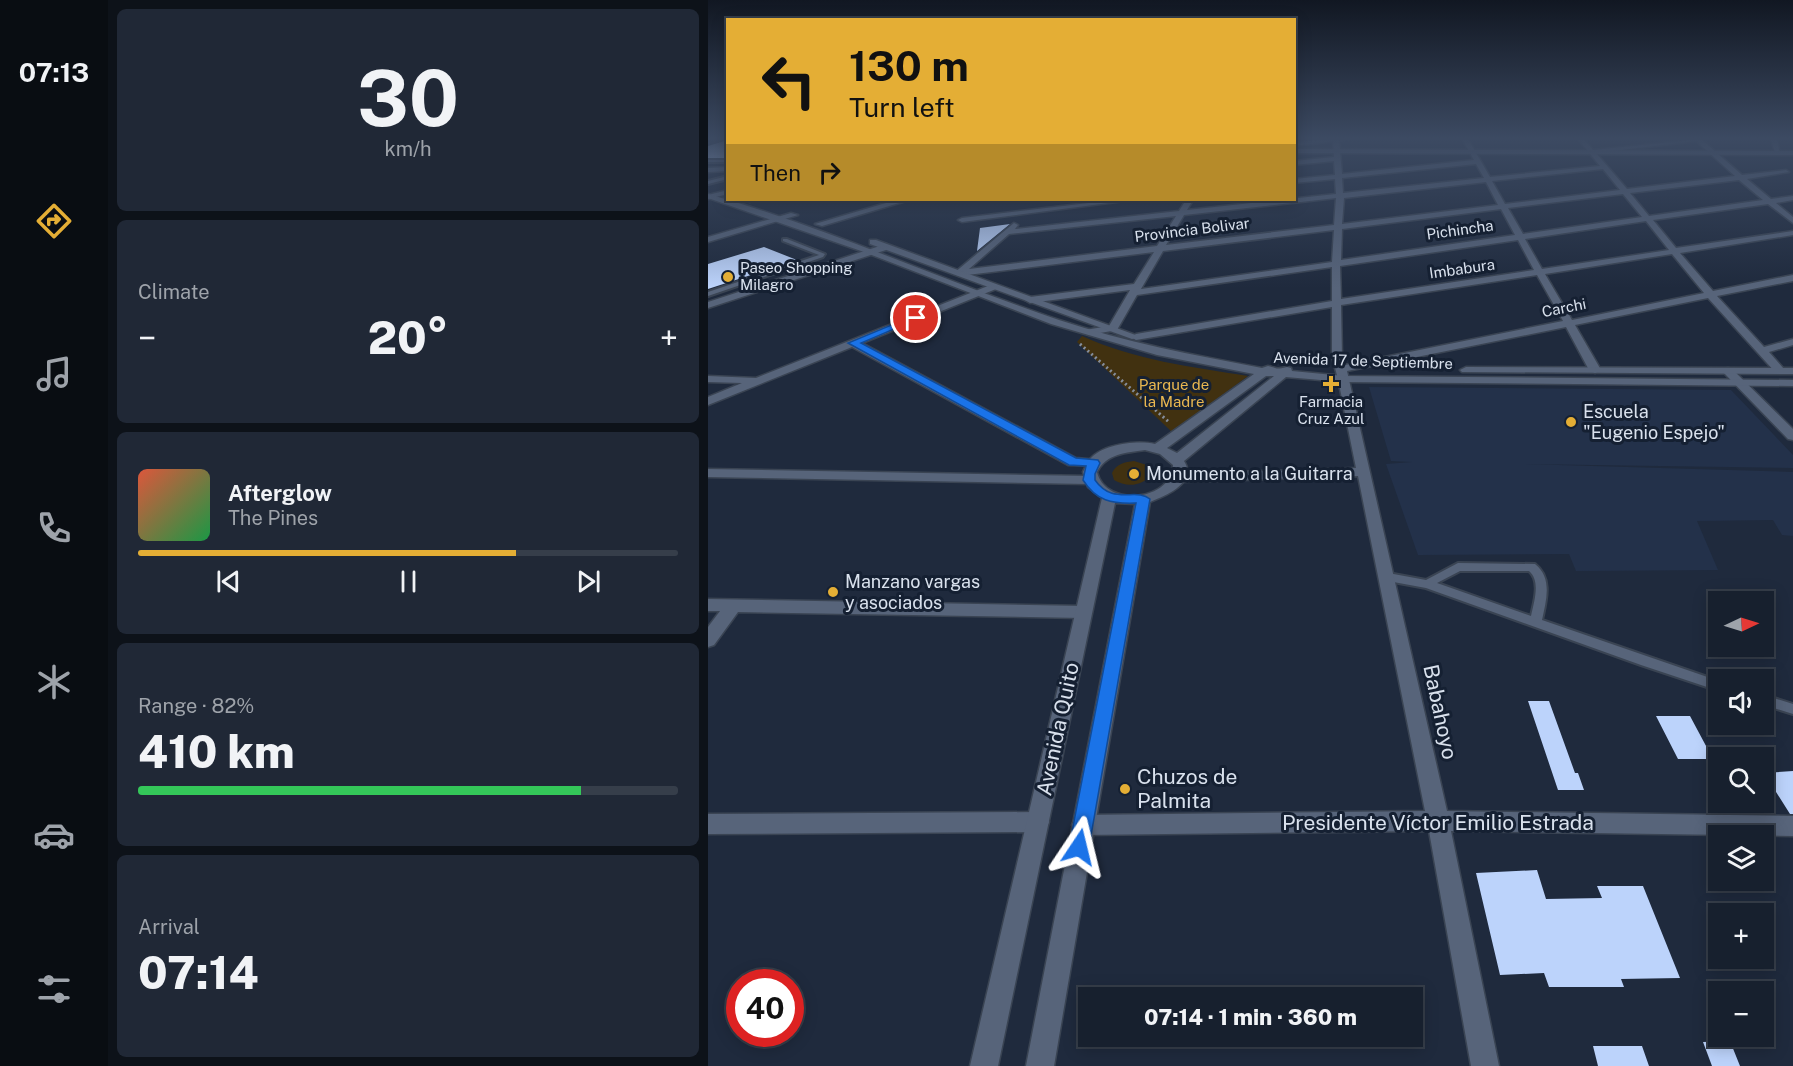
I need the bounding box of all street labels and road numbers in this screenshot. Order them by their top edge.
street label: Provincia Bolivar [1133,214,1251,245]
street label: Pichincha [1425,216,1494,243]
street label: Imbabura [1428,255,1496,282]
street label: Carchi [1540,295,1587,320]
street label: Avenida 17 de Septiembre [1273,349,1453,372]
street label: Avenida Quito [1031,660,1084,798]
street label: Babahoyo [1418,662,1463,762]
street label: Presidente Víctor Emilio Estrada [1282,810,1594,835]

